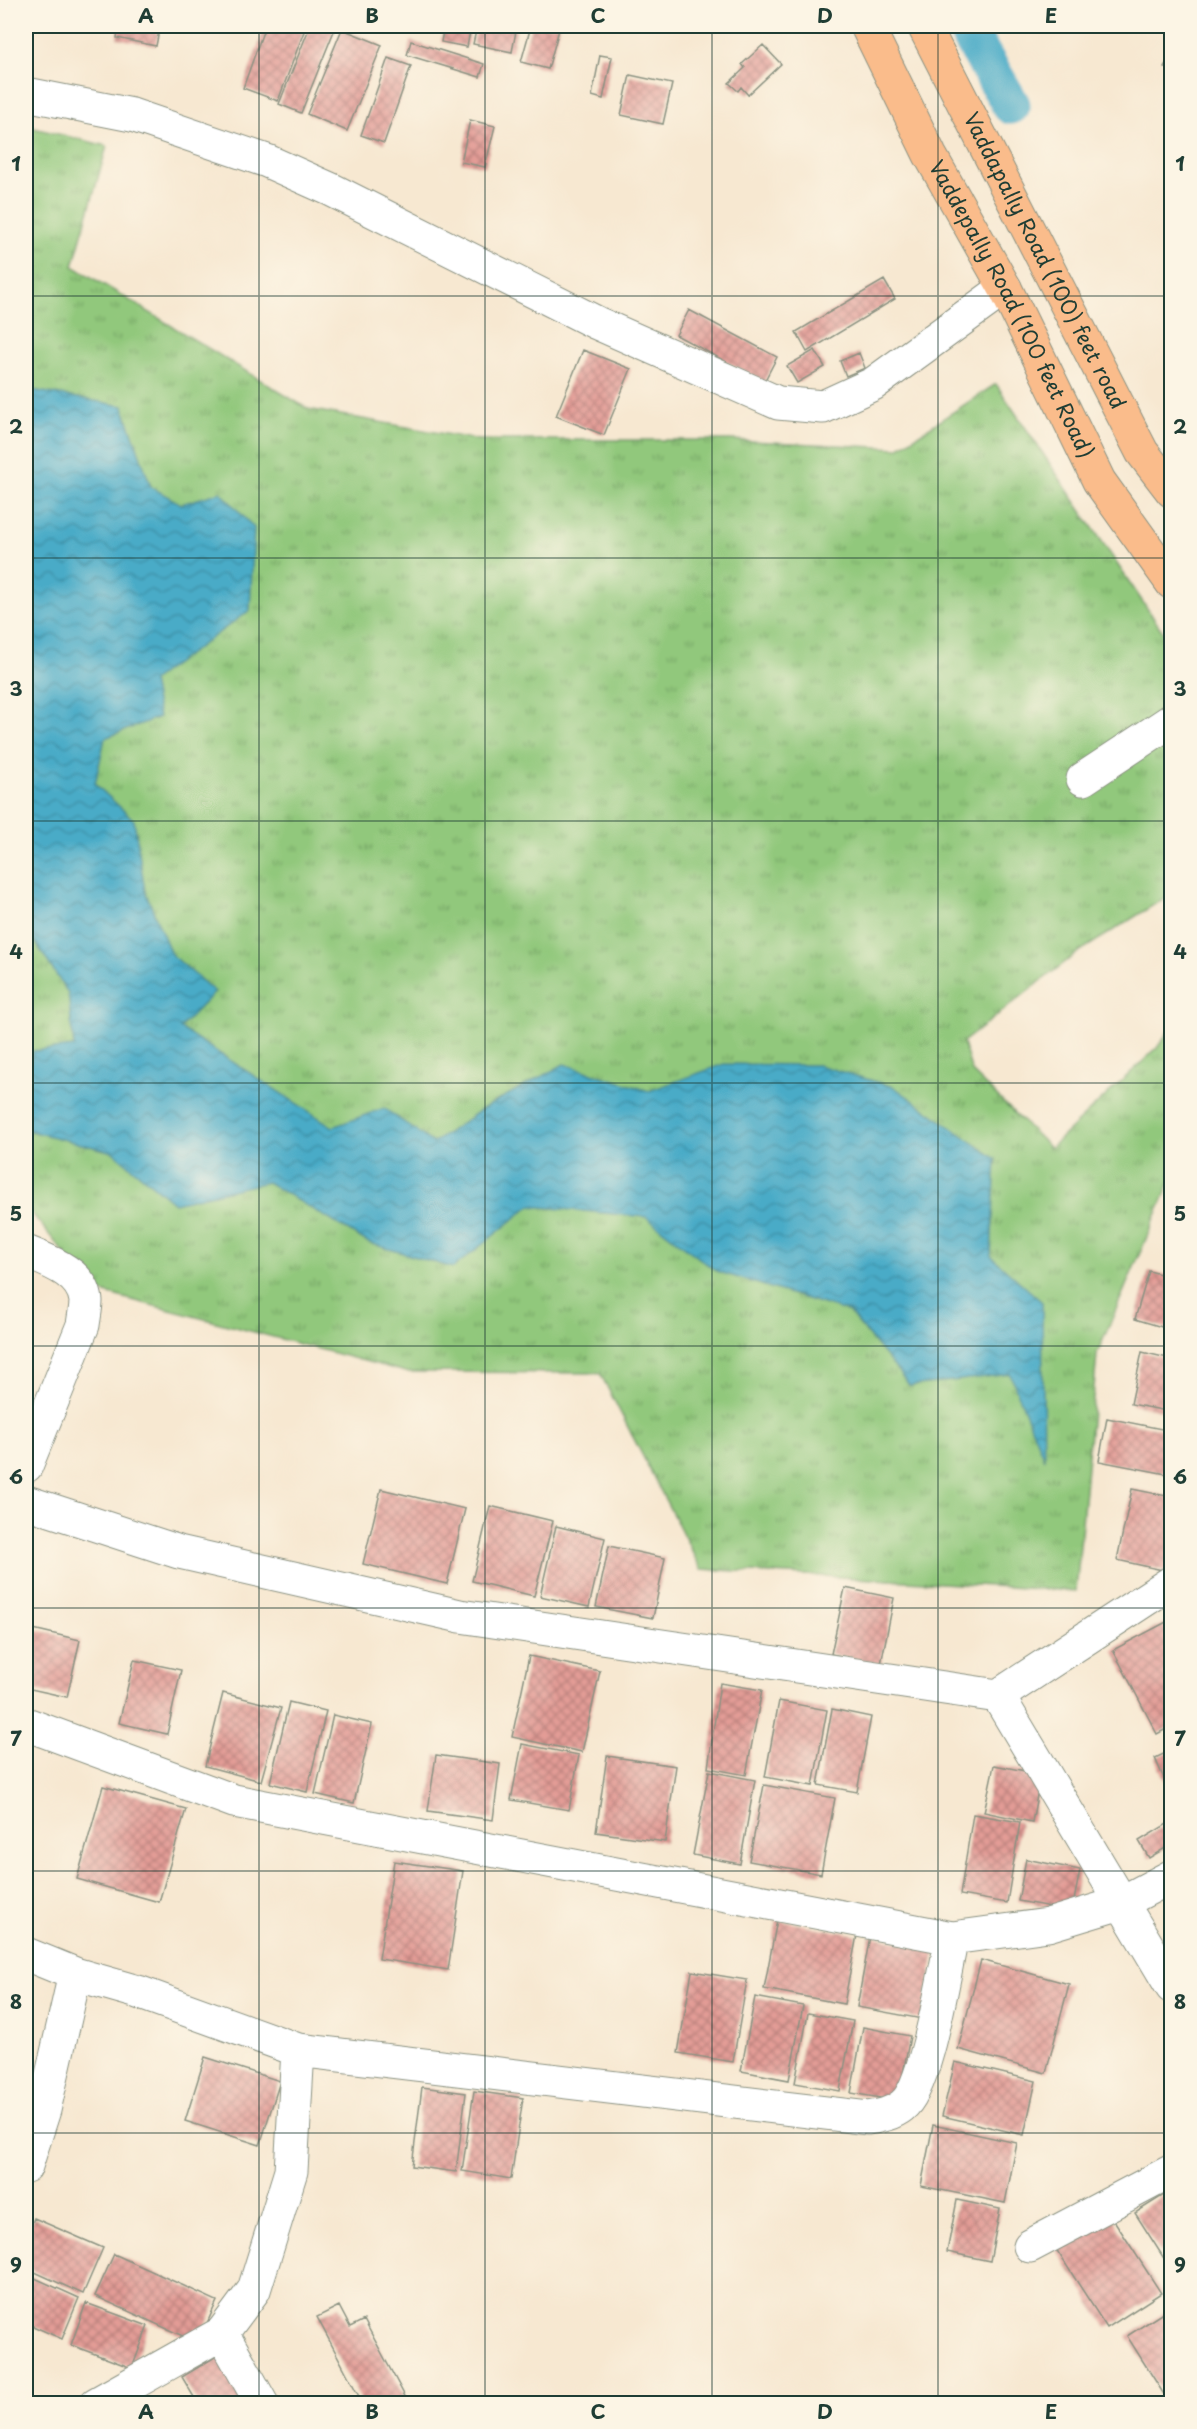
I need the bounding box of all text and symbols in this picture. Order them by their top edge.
text: A [138,0,154,30]
text: B [365,0,379,30]
text: C [590,0,606,30]
text: D [817,0,833,30]
text: E [1045,0,1057,30]
street label: Vaddapally Road (100) feet road [957,106,1135,414]
text: 1 [11,148,21,178]
text: 1 [1175,148,1185,178]
street label: Vaddepally Road (100 feet Road) [922,153,1103,463]
text: 2 [9,411,23,441]
text: 2 [1173,411,1187,441]
text: 3 [9,673,23,703]
text: 3 [1173,673,1187,703]
text: 4 [9,936,23,966]
text: 4 [1173,936,1187,966]
text: 5 [10,1198,22,1228]
text: 5 [1174,1198,1186,1228]
text: 6 [9,1461,23,1491]
text: 6 [1173,1461,1187,1491]
text: 7 [10,1723,22,1753]
text: 7 [1174,1723,1186,1753]
text: 8 [10,1986,22,2016]
text: 8 [1174,1986,1186,2016]
text: 9 [10,2249,22,2279]
text: 9 [1174,2249,1186,2279]
text: A [138,2396,154,2426]
text: B [365,2396,379,2426]
text: C [590,2396,606,2426]
text: D [817,2396,833,2426]
text: E [1045,2396,1057,2426]

